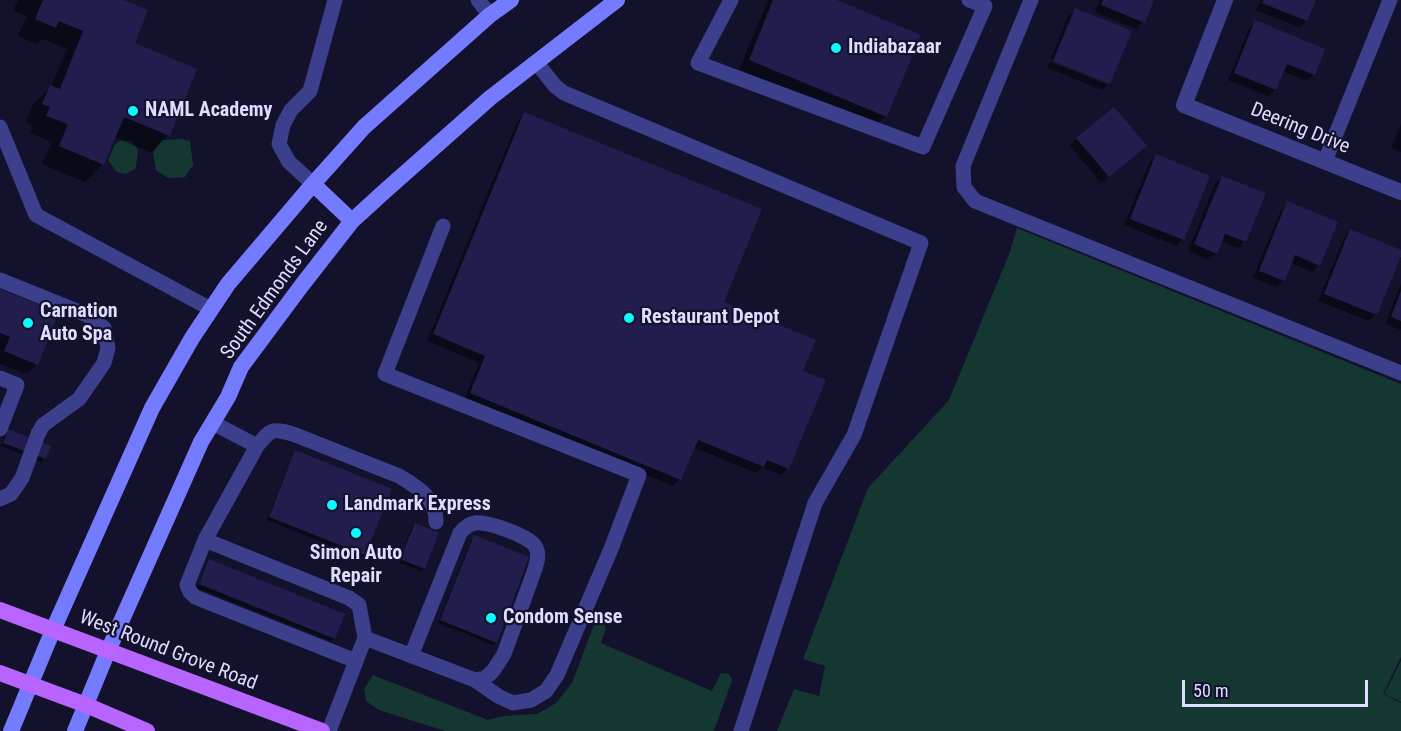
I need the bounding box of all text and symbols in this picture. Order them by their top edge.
place label: Indiabazaar [848,36,941,60]
marker: Indiabazaar [829,41,843,55]
street label: Deering Drive [1247,98,1353,160]
place label: NAML Academy [145,99,272,123]
marker: NAML Academy [126,104,140,118]
street label: South Edmonds Lane [216,216,334,364]
place label: Carnation Auto Spa [40,300,118,347]
place label: Restaurant Depot [641,306,779,330]
marker: Restaurant Depot [622,311,636,325]
marker: Carnation Auto Spa [21,316,35,330]
place label: Landmark Express [344,493,491,517]
marker: Landmark Express [325,498,339,512]
marker: Simon Auto Repair [349,526,363,540]
place label: Simon Auto Repair [310,542,402,589]
street label: West Round Grove Road [76,606,260,696]
place label: Condom Sense [503,606,622,630]
marker: Condom Sense [484,611,498,625]
scale bar [1185,668,1371,706]
text: 50 m [1193,680,1228,701]

